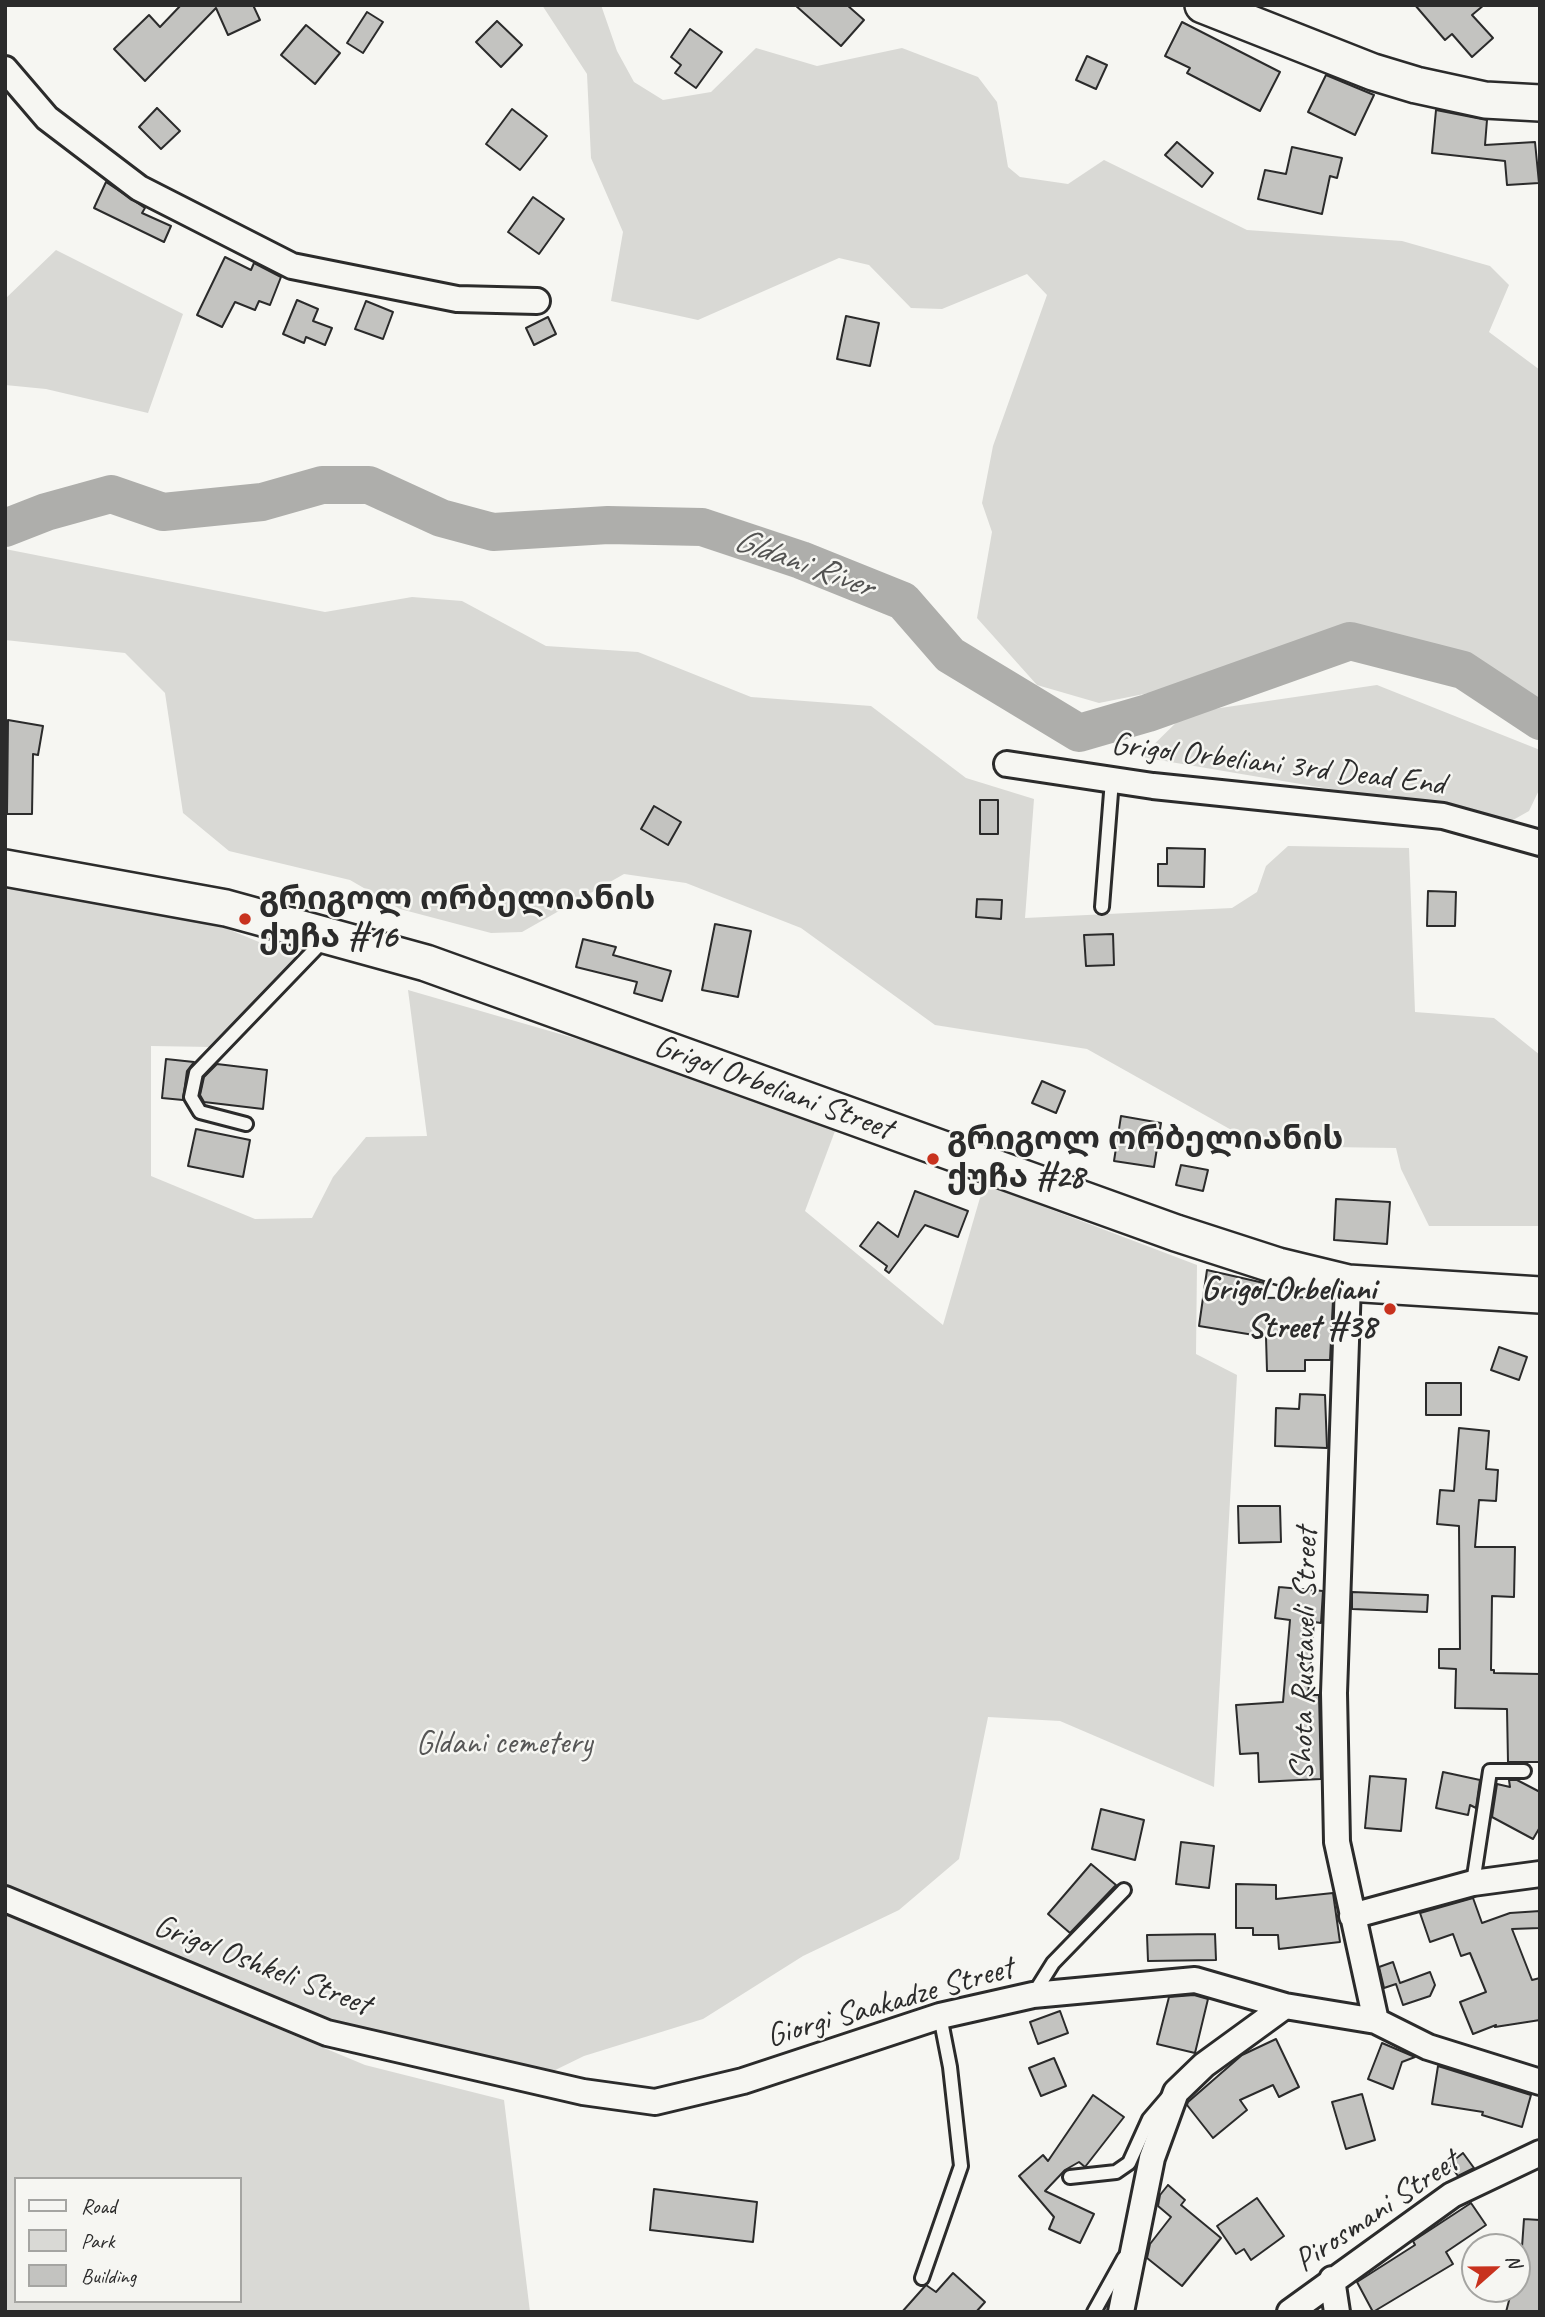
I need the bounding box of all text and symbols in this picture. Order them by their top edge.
water label: Gldani River [728,520,878,608]
street label: Grigol Orbeliani 3rd Dead End [1109,725,1447,805]
place label: გრიგოლ ორბელიანის ქუჩა #16 [259,880,655,958]
marker: გრიგოლ ორბელიანის ქუჩა #16 [237,911,253,927]
street label: Grigol Orbeliani Street [648,1027,898,1149]
place label: გრიგოლ ორბელიანის ქუჩა #28 [947,1120,1343,1198]
marker: გრიგოლ ორბელიანის ქუჩა #28 [925,1151,941,1167]
place label: Grigol Orbeliani Street #38 [1201,1270,1376,1348]
marker: Grigol Orbeliani Street #38 [1382,1301,1398,1317]
street label: Shota Rustaveli Street [1283,1527,1327,1781]
park label: Gldani cemetery [416,1724,592,1764]
street label: Grigol Oshkeli Street [148,1907,376,2025]
street label: Giorgi Saakadze Street [762,1949,1018,2057]
street label: Pirosmani Street [1287,2143,1467,2281]
legend [14,2177,242,2303]
text: Road [81,2193,116,2219]
text: Park [81,2228,114,2254]
north arrow [1461,2233,1531,2303]
text: N [1500,2251,1527,2271]
text: Building [81,2263,136,2289]

